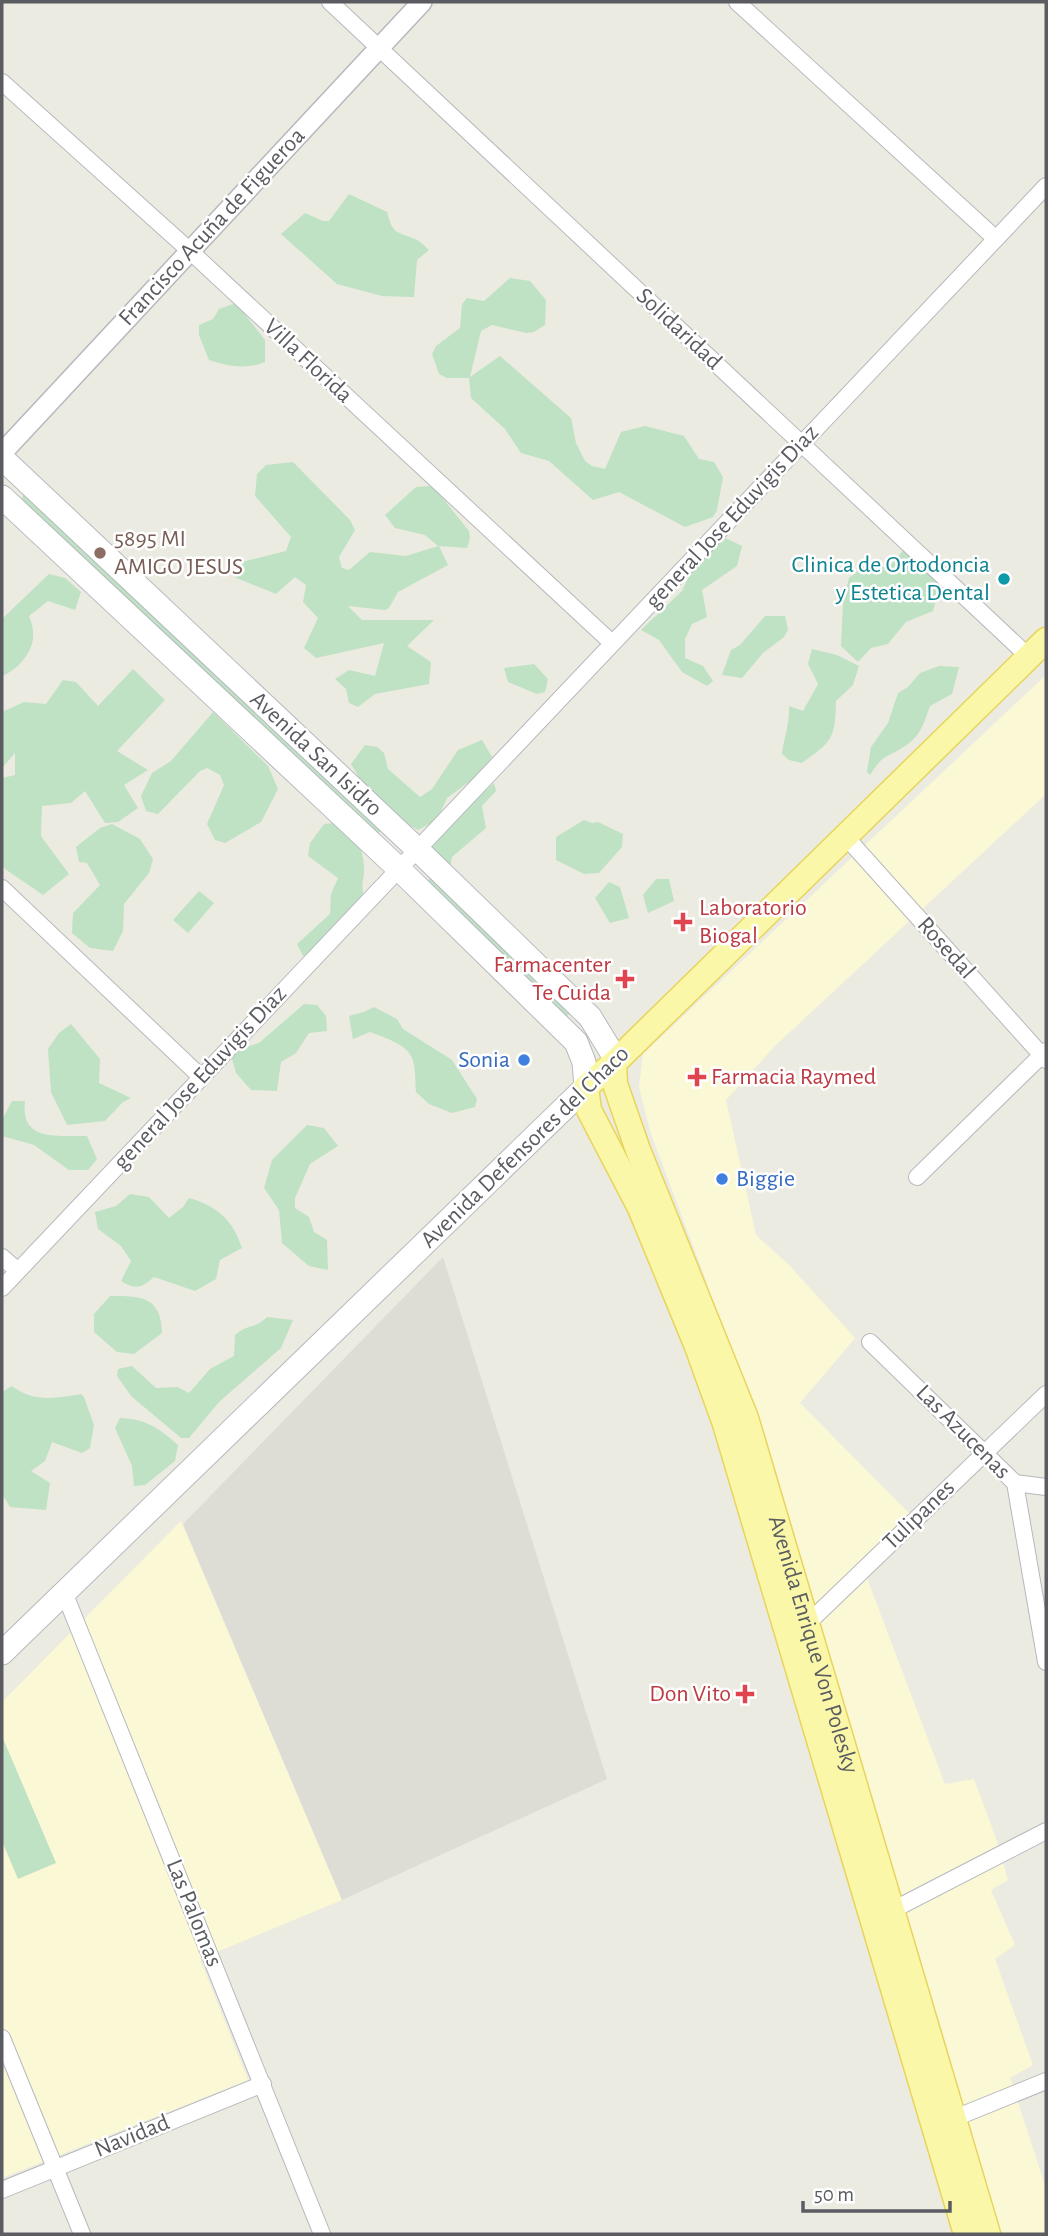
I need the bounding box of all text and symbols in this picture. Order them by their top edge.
street label: Francisco Acuña de Figueroa [114,124,310,330]
street label: Solidaridad [632,284,726,374]
street label: Villa Florida [259,314,357,408]
street label: general Jose Eduvigis Diaz [641,421,823,613]
place label: 5895 MI AMIGO JESUS [114,527,243,579]
marker: 5895 MI AMIGO JESUS [92,545,108,561]
place label: Clinica de Ortodoncia y Estetica Dental [791,553,990,605]
marker: Clinica de Ortodoncia y Estetica Dental [996,571,1012,587]
street label: Avenida San Isidro [245,687,387,821]
place label: Laboratorio Biogal [699,896,807,948]
marker: Laboratorio Biogal [673,912,693,932]
street label: Rosedal [912,913,980,983]
place label: Farmacenter Te Cuida [494,953,611,1005]
marker: Farmacenter Te Cuida [617,971,633,987]
street label: general Jose Eduvigis Diaz [109,982,291,1174]
street label: Avenida Defensores del Chaco [416,1041,634,1253]
place label: Sonia [458,1048,510,1072]
marker: Sonia [516,1052,532,1068]
place label: Farmacia Raymed [711,1065,876,1089]
marker: Farmacia Raymed [689,1069,705,1085]
place label: Biggie [736,1167,795,1191]
marker: Biggie [714,1171,730,1187]
street label: Las Azucenas [911,1380,1015,1484]
street label: Tulipanes [879,1475,959,1555]
street label: Avenida Enrique Von Polesky [764,1513,863,1776]
place label: Don Vito [649,1682,731,1706]
marker: Don Vito [737,1686,753,1702]
street label: Las Palomas [162,1856,226,1970]
street label: Navidad [91,2110,173,2162]
scale bar [803,2170,950,2214]
text: 50 m [814,2184,854,2205]

